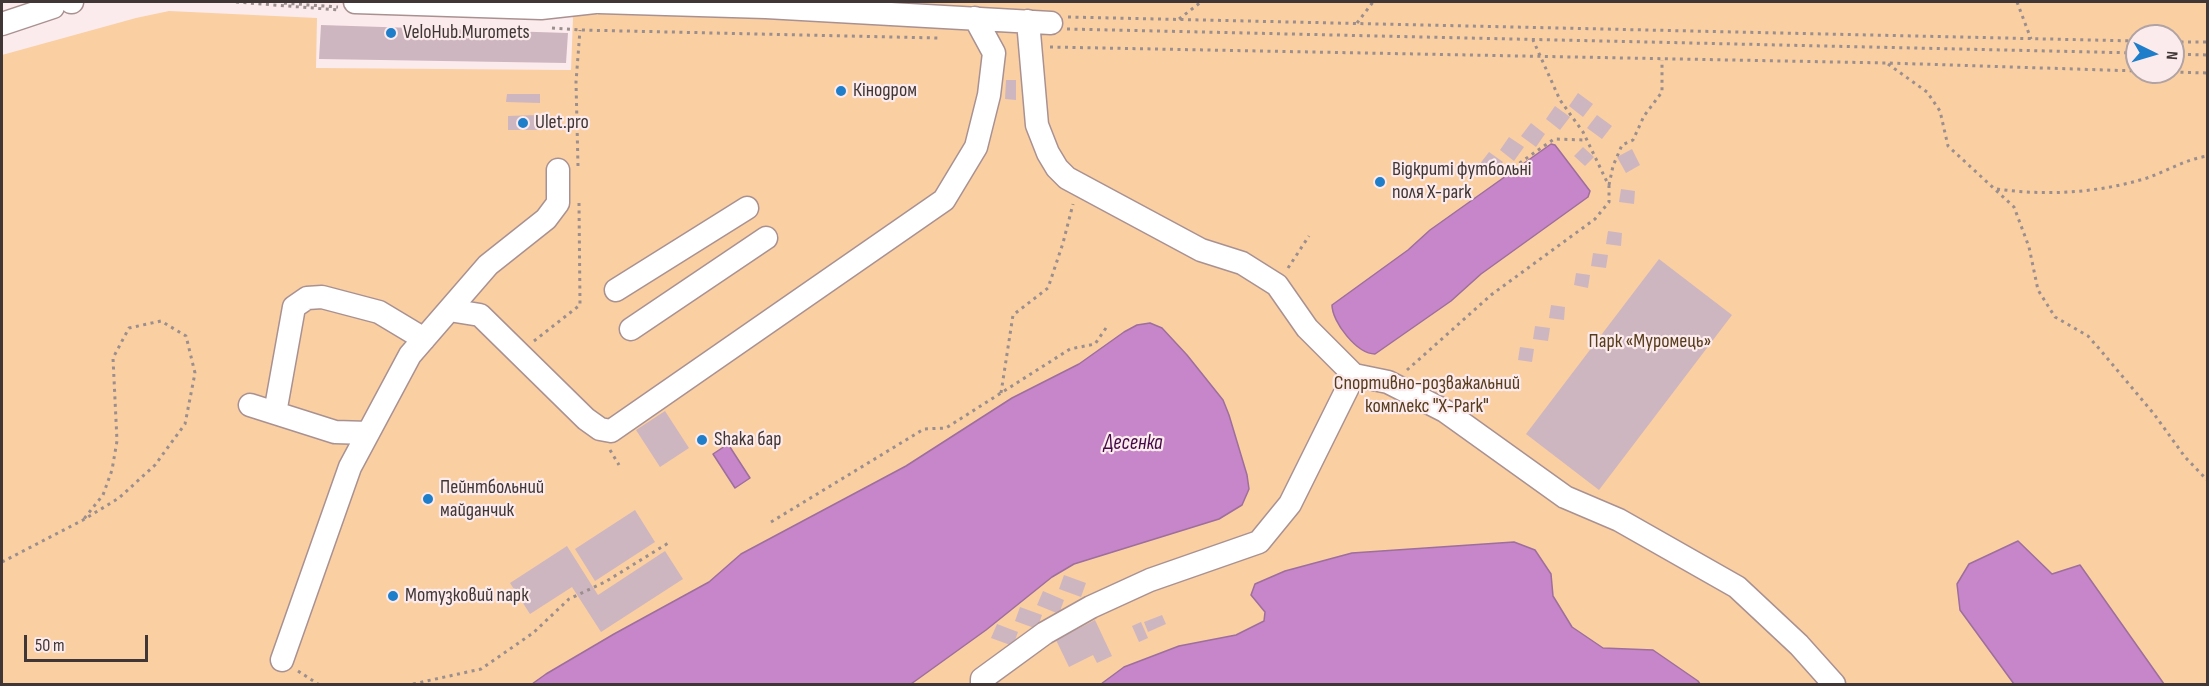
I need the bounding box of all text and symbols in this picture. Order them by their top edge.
place label: VeloHub.Muromets [403,21,530,45]
north arrow [2125,24,2185,84]
marker: VeloHub.Muromets [384,26,398,40]
text: N [2162,50,2181,61]
place label: Кінодром [853,79,917,103]
marker: Кінодром [834,84,848,98]
place label: Ulet.pro [535,111,589,135]
marker: Ulet.pro [516,116,530,130]
place label: Відкриті футбольні поля X-park [1392,158,1531,205]
marker: Відкриті футбольні поля X-park [1373,175,1387,189]
park label: Парк «Муромець» [1589,330,1711,354]
park label: Спортивно-розважальний комплекс "Х-Park" [1334,372,1520,419]
place label: Shaka бар [714,428,782,452]
water label: Десенка [1103,431,1163,457]
marker: Shaka бар [695,433,709,447]
place label: Пейнтбольний майданчик [440,476,544,523]
marker: Пейнтбольний майданчик [421,492,435,506]
place label: Мотузковий парк [405,584,529,608]
marker: Мотузковий парк [386,589,400,603]
scale bar [27,623,152,661]
text: 50 m [35,635,65,656]

